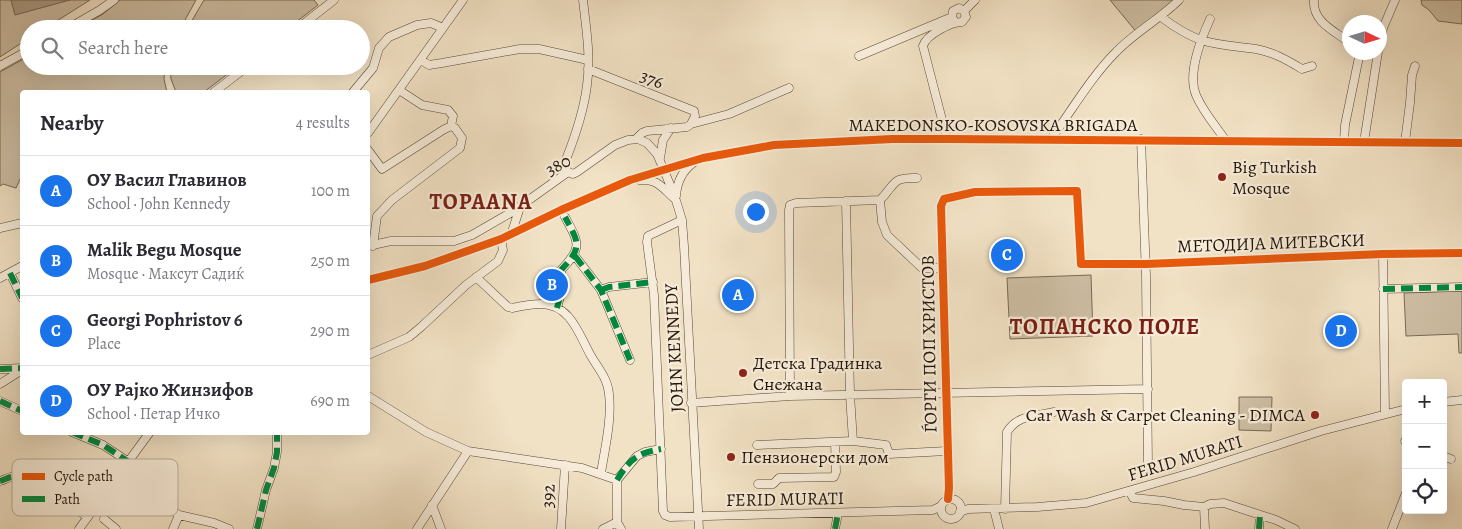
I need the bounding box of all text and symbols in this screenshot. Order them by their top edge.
north arrow [1342,15,1387,60]
search box [20,20,370,75]
icon: search [38,34,66,62]
text: Search here [78,35,168,61]
street label: 376 [637,63,667,95]
text: Nearby [40,109,103,137]
text: 4 results [296,112,350,134]
street label: MAKEDONSKO-KOSOVSKA BRIGADA [848,113,1138,137]
street label: 380 [541,148,575,182]
place label: Big Turkish Mosque [1232,155,1317,200]
text: ОУ Васил Главинов [87,167,247,193]
marker: Big Turkish Mosque [1216,171,1228,183]
text: A [51,180,61,202]
text: 100 m [311,180,350,202]
district label: TOPAANA [429,187,533,217]
text: School · John Kennedy [87,193,230,215]
your location [743,199,769,225]
street label: МЕТОДИЈА МИТЕВСКИ [1177,228,1365,258]
pin: C [991,236,1023,274]
text: Malik Begu Mosque [87,237,242,263]
text: B [51,250,61,272]
text: 250 m [311,250,350,272]
street label: ЃОРГИ ПОП ХРИСТОВ [915,255,943,433]
text: Mosque · Максут Садиќ [87,263,244,285]
pin: B [536,266,568,304]
pin: A [722,276,754,314]
street label: JOHN KENNEDY [659,282,689,413]
text: Georgi Pophristov 6 [87,307,243,333]
district label: ТОПАНСКО ПОЛЕ [1010,312,1200,342]
pin: D [1325,312,1357,350]
text: C [51,320,61,342]
text: 290 m [310,320,350,342]
text: Place [87,333,121,355]
place label: Детска Градинка Снежана [753,351,883,396]
marker: Детска Градинка Снежана [737,367,749,379]
text: ОУ Рајко Жинзифов [87,377,253,403]
map controls [1402,379,1447,514]
button: + [1402,379,1447,424]
text: D [50,390,62,412]
text: 690 m [310,390,350,412]
text: School · Петар Ичко [87,403,220,425]
place label: Car Wash & Carpet Cleaning - DIMCA [1026,403,1305,427]
marker: Car Wash & Carpet Cleaning - DIMCA [1309,409,1321,421]
button: − [1402,424,1447,469]
street label: FERID MURATI [1125,429,1245,487]
place label: Пензионерски дом [741,445,889,469]
marker: Пензионерски дом [725,451,737,463]
legend [12,459,178,516]
text: Cycle path [54,467,114,486]
button: locate [1402,469,1447,514]
street label: 392 [535,483,561,509]
street label: FERID MURATI [726,486,844,512]
text: Path [54,490,81,509]

